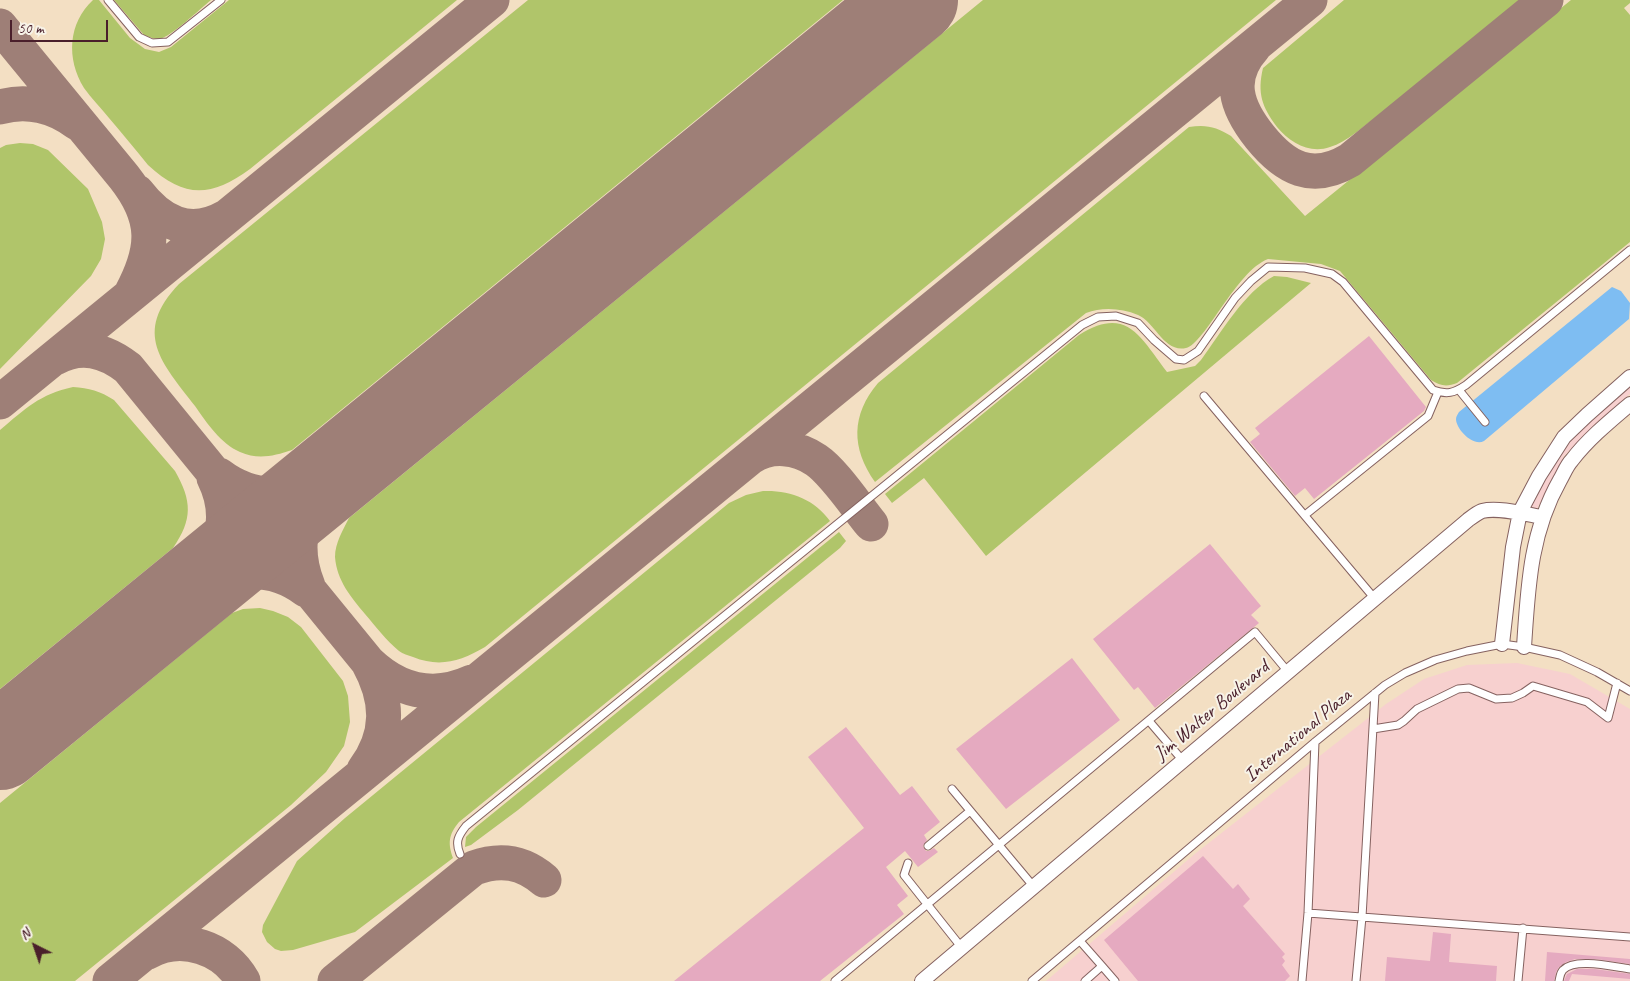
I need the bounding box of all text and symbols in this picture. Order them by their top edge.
scale bar [12,10,110,42]
text: 50 m [18,19,44,38]
street label: Jim Walter Boulevard [1150,656,1274,766]
street label: International Plaza [1239,684,1357,788]
north arrow [10,921,60,971]
text: N [16,925,34,944]

